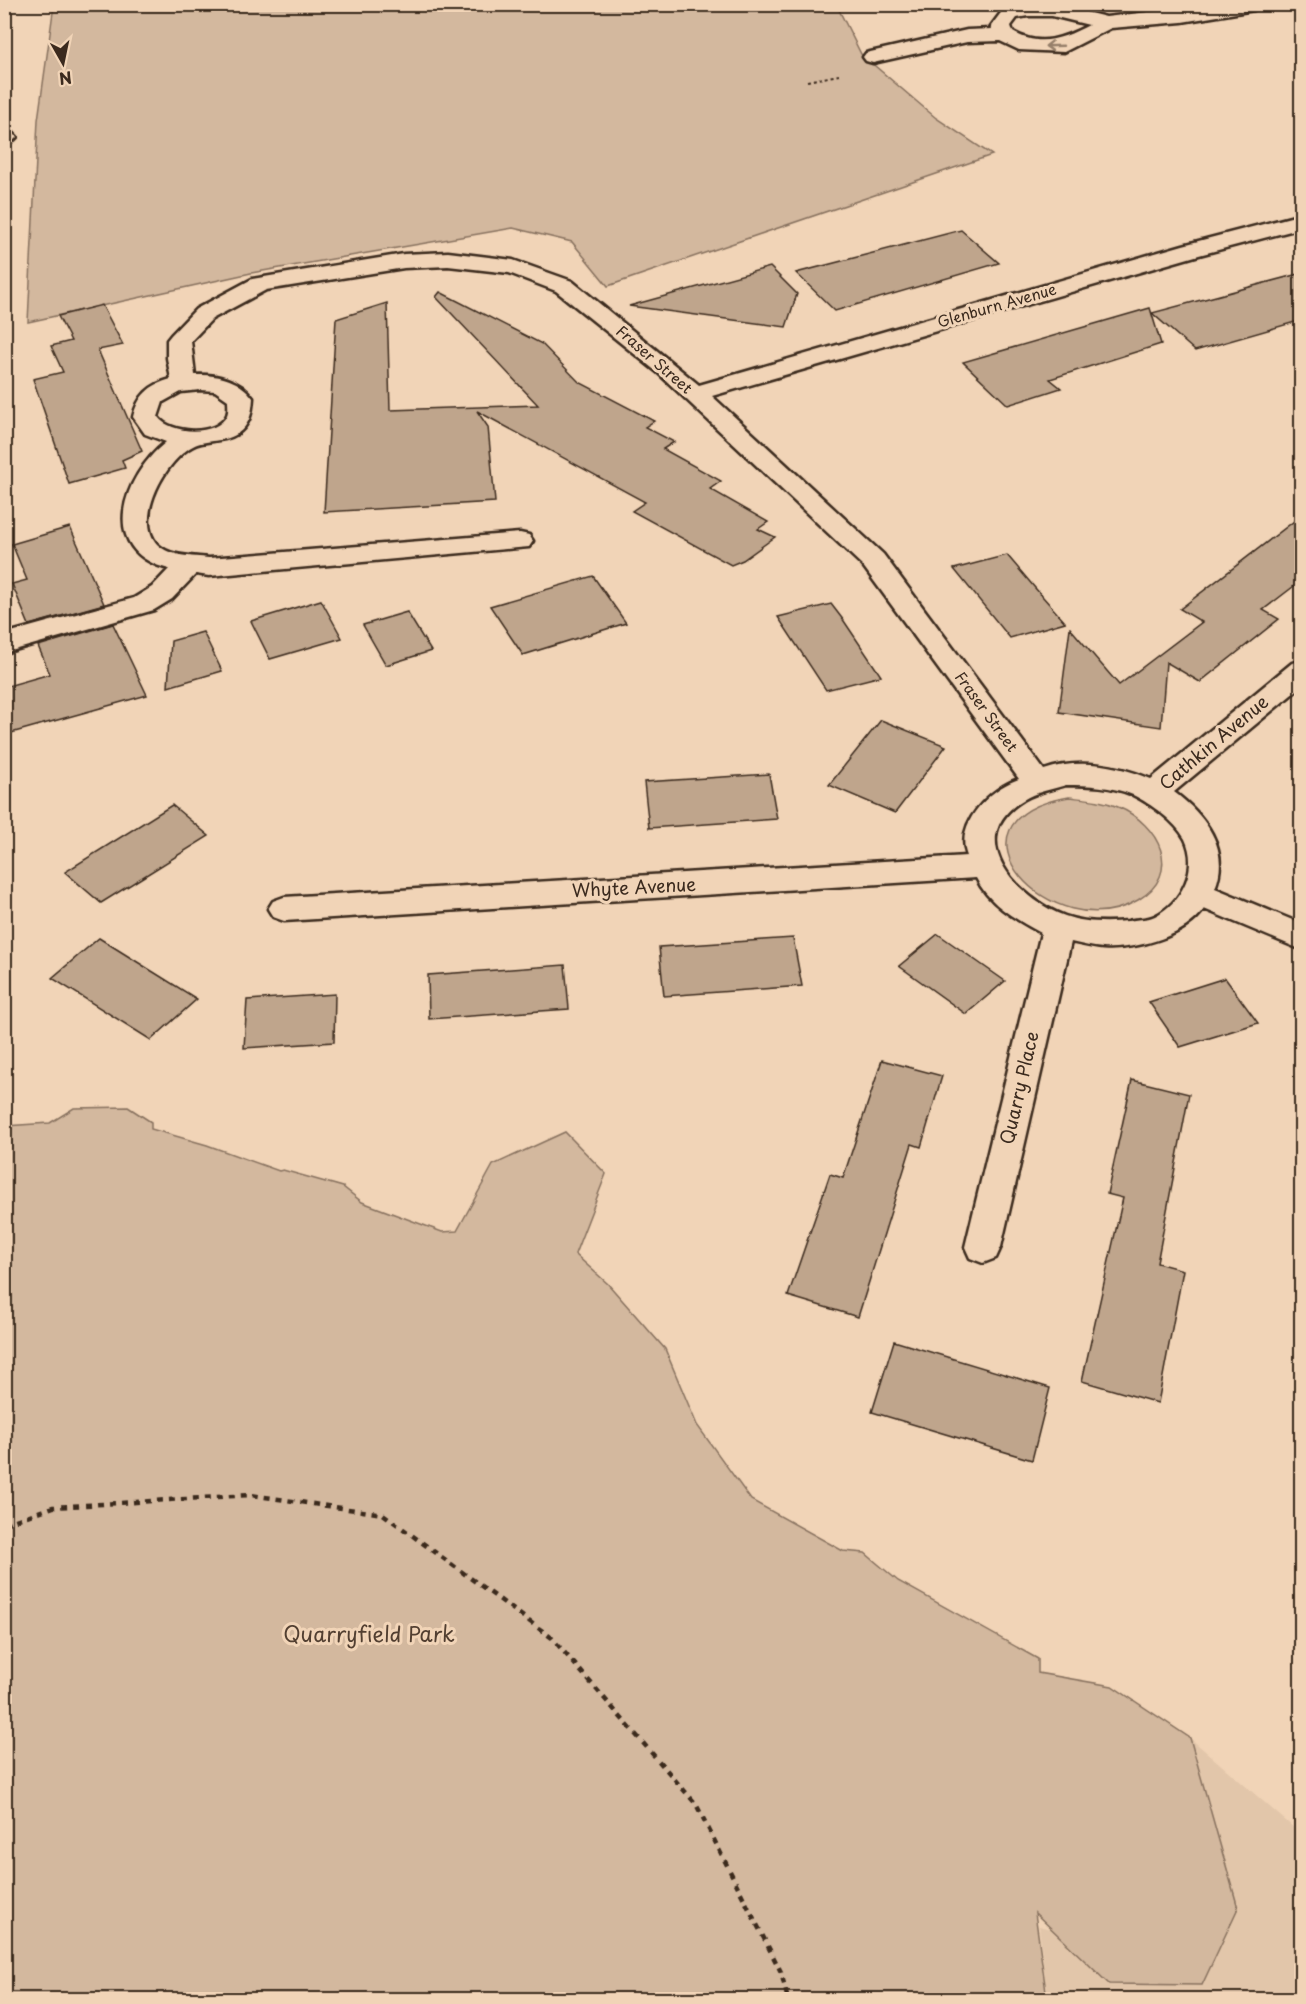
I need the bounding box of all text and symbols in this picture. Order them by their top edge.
north arrow [33,33,93,93]
one-way arrow [1044,41,1064,52]
text: N [57,66,74,92]
street label: Glenburn Avenue [934,277,1059,333]
street label: Fraser Street [612,319,698,399]
street label: Fraser Street [950,666,1024,756]
street label: Cathkin Avenue [1152,688,1274,796]
street label: Whyte Avenue [571,870,697,903]
street label: Quarry Place [992,1028,1045,1147]
park label: Quarryfield Park [283,1617,455,1649]

